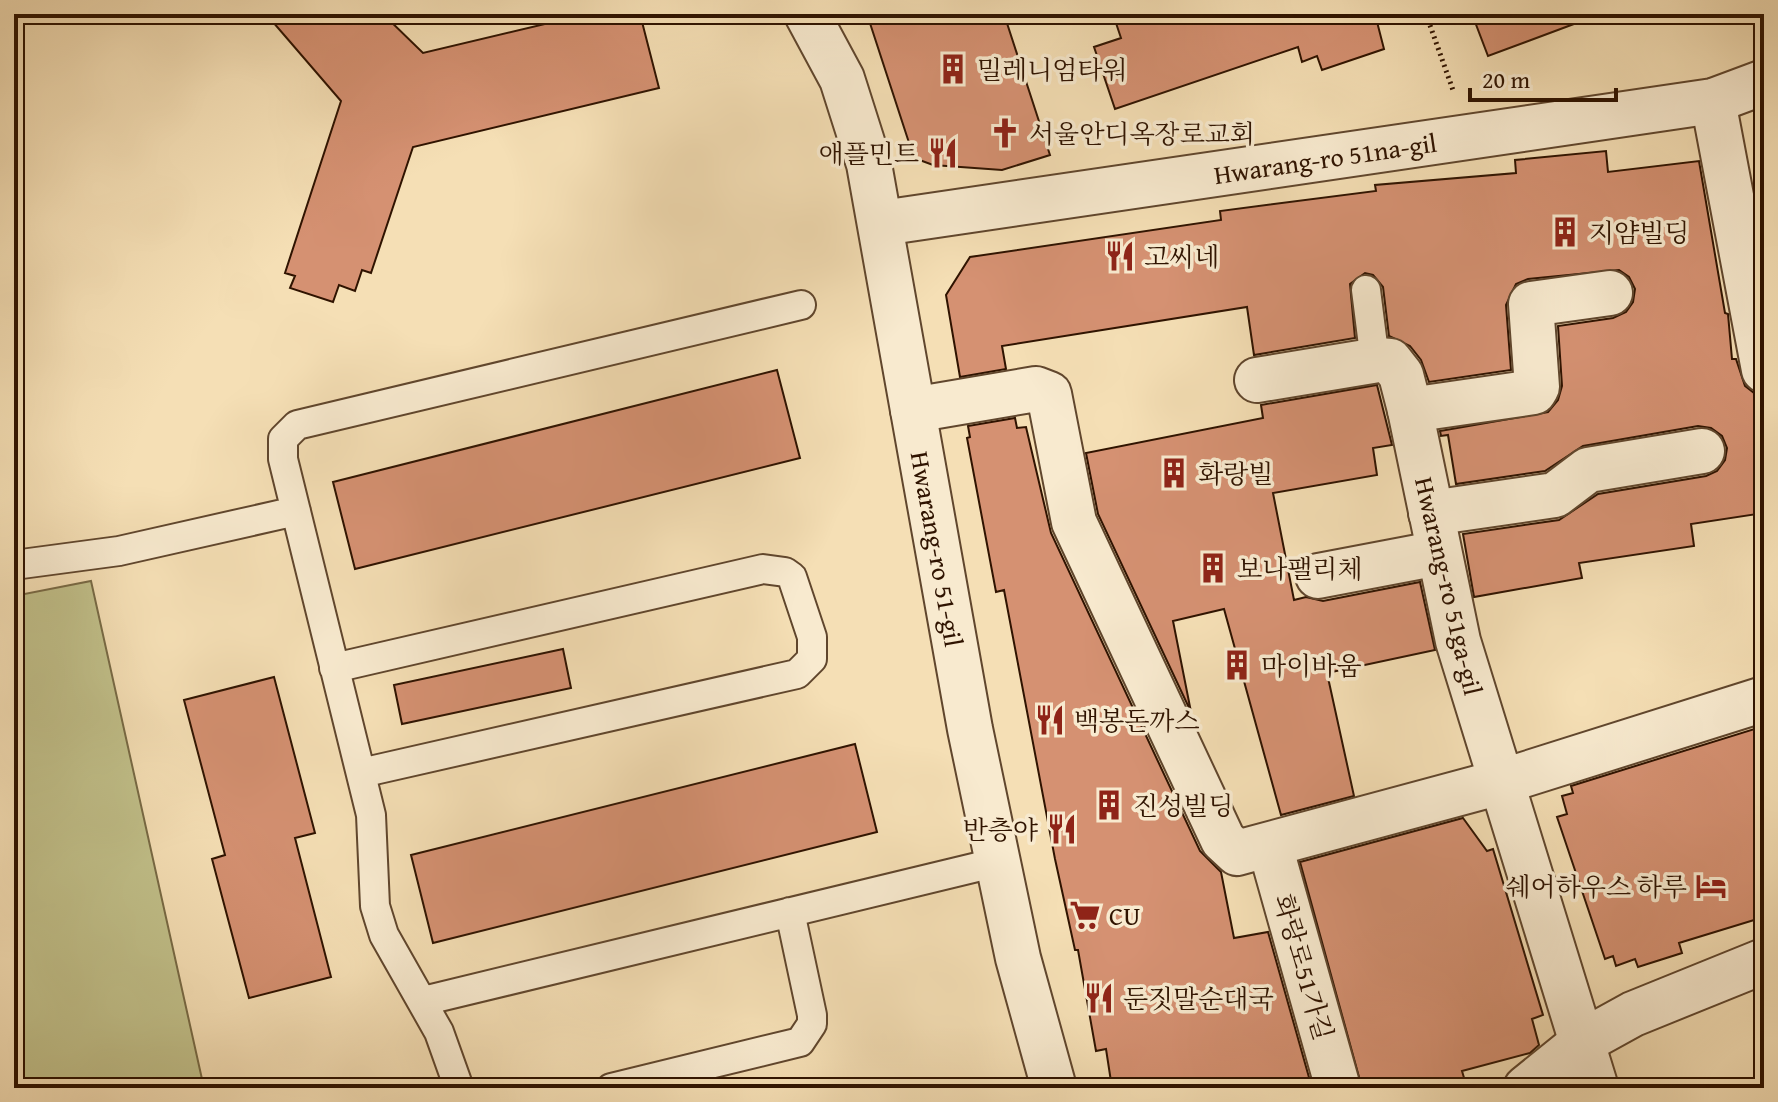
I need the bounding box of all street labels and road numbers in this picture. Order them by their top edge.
street label: Hwarang-ro 51na-gil [1211,122,1439,194]
street label: Hwarang-ro 51-gil [901,448,974,650]
street label: Hwarang-ro 51ga-gil [1405,473,1493,699]
street label: 화랑로51가길 [1264,889,1344,1045]

